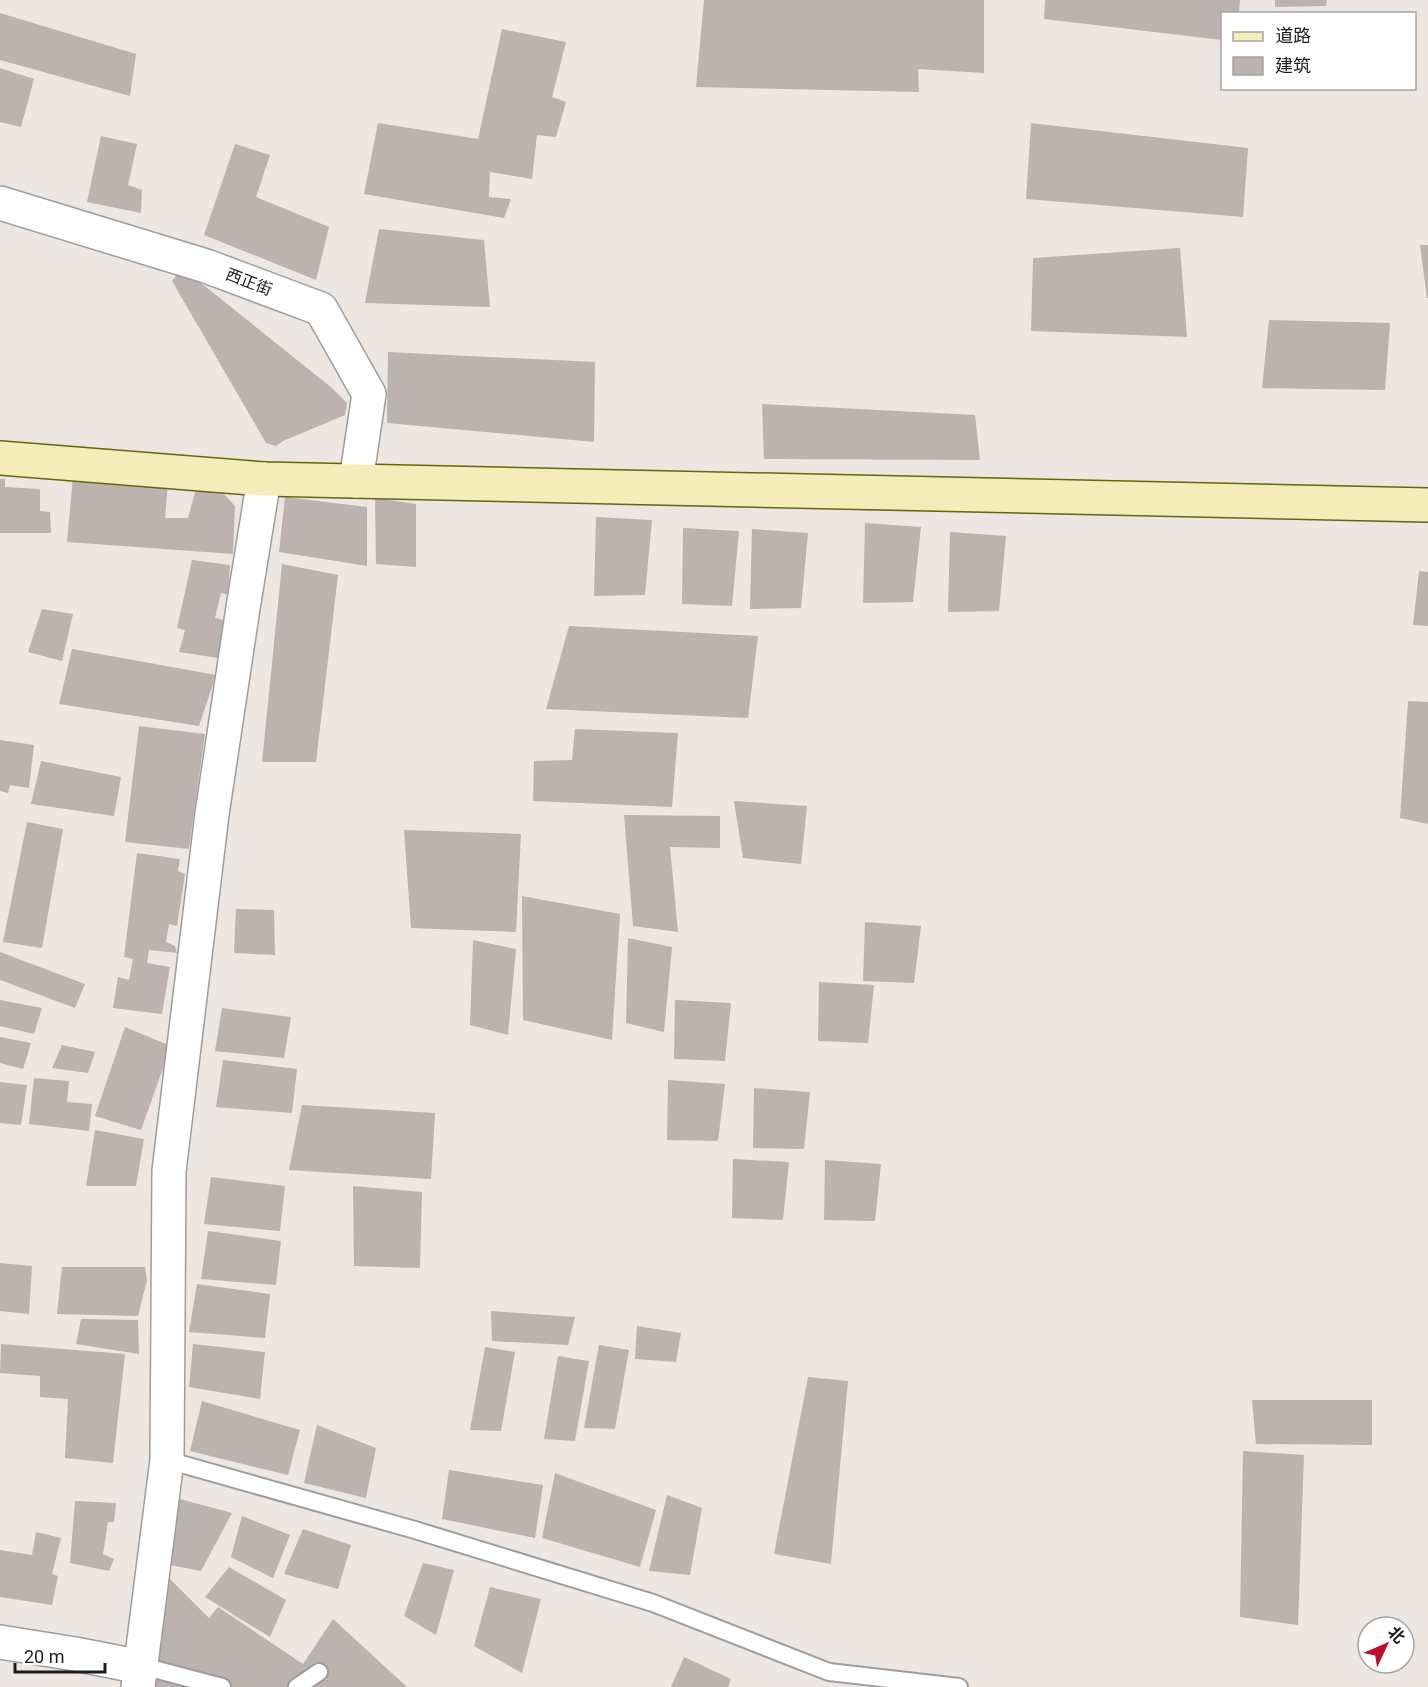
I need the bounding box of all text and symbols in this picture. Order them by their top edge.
legend [1221,12,1416,90]
text: 道路 [1275,25,1311,46]
text: 建筑 [1275,55,1311,76]
street label: 西正街 [223,265,275,299]
north arrow [1356,1615,1416,1675]
text: 北 [1384,1623,1409,1647]
scale bar [15,1636,105,1674]
text: 20 m [24,1646,64,1667]

